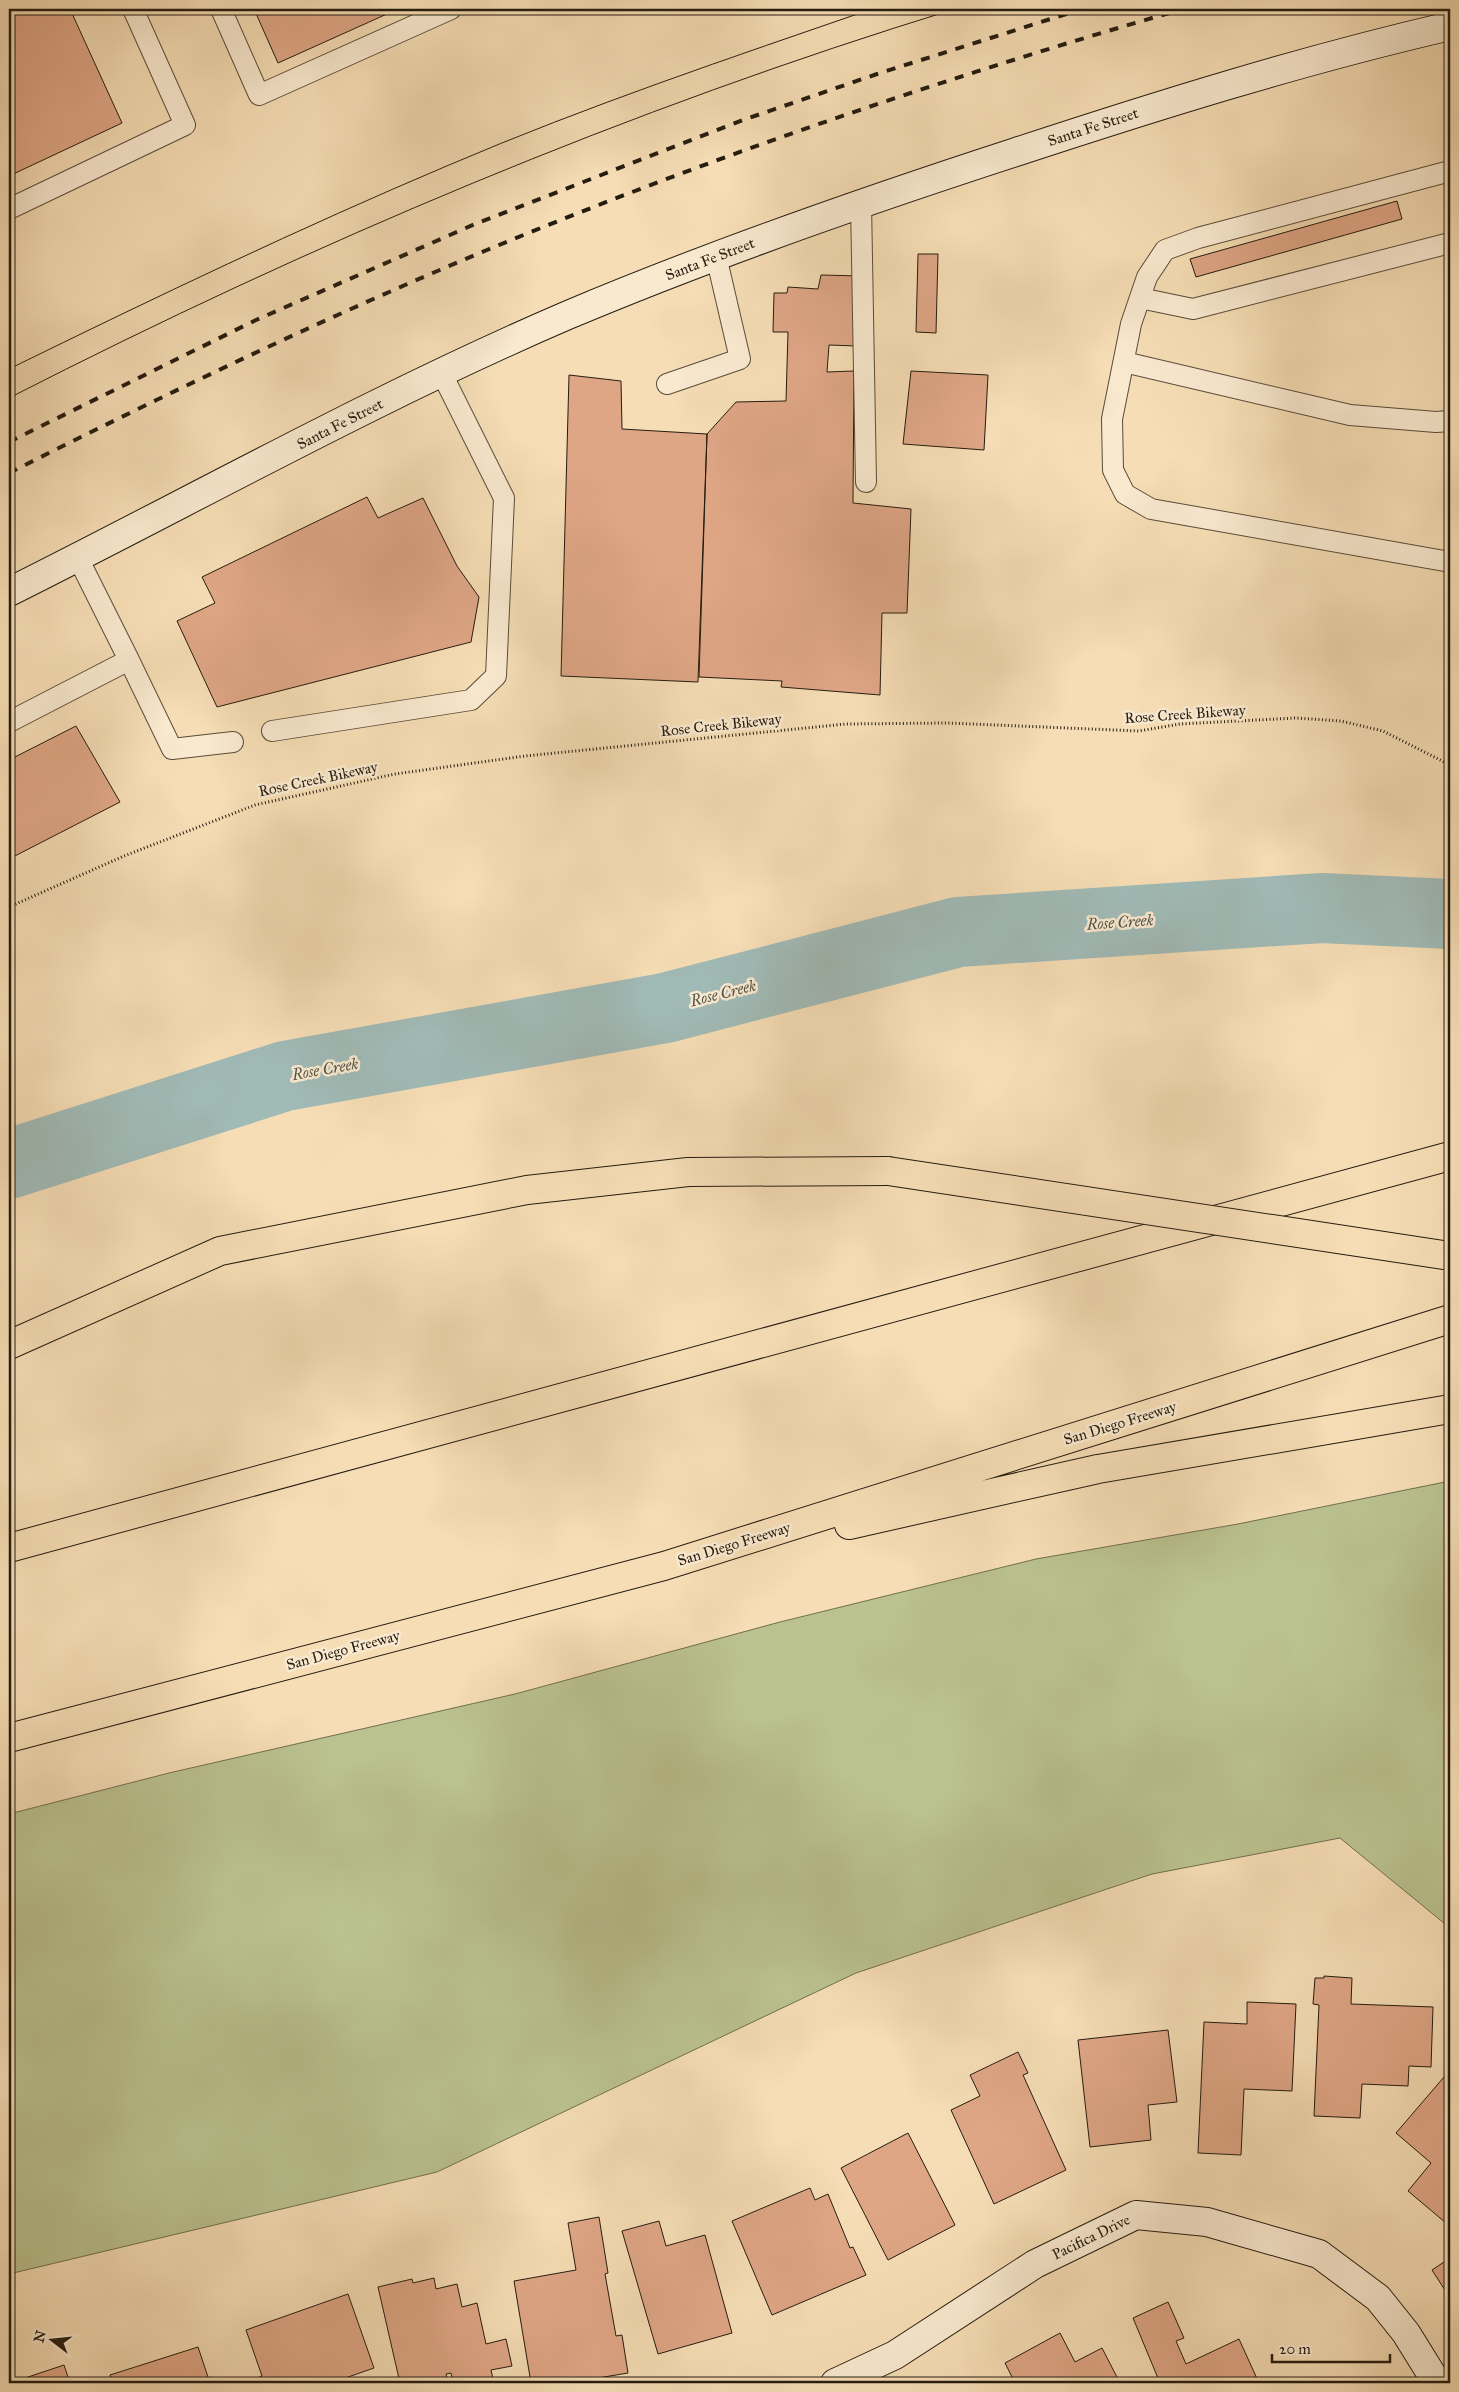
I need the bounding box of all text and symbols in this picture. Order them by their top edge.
street label: Santa Fe Street [1045,104,1141,150]
street label: Santa Fe Street [663,233,758,284]
street label: Santa Fe Street [294,394,387,453]
street label: Rose Creek Bikeway [1124,701,1247,727]
street label: Rose Creek Bikeway [660,710,783,740]
street label: Rose Creek Bikeway [257,757,380,800]
water label: Rose Creek [1085,910,1154,934]
water label: Rose Creek [687,976,758,1011]
water label: Rose Creek [289,1054,360,1084]
street label: San Diego Freeway [1062,1397,1179,1449]
street label: San Diego Freeway [676,1518,793,1570]
street label: San Diego Freeway [284,1626,403,1674]
street label: Pacifica Drive [1049,2210,1133,2264]
north arrow [28,2314,78,2364]
text: N [30,2328,50,2345]
scale bar [1272,2332,1389,2364]
text: 20 m [1279,2340,1311,2358]

